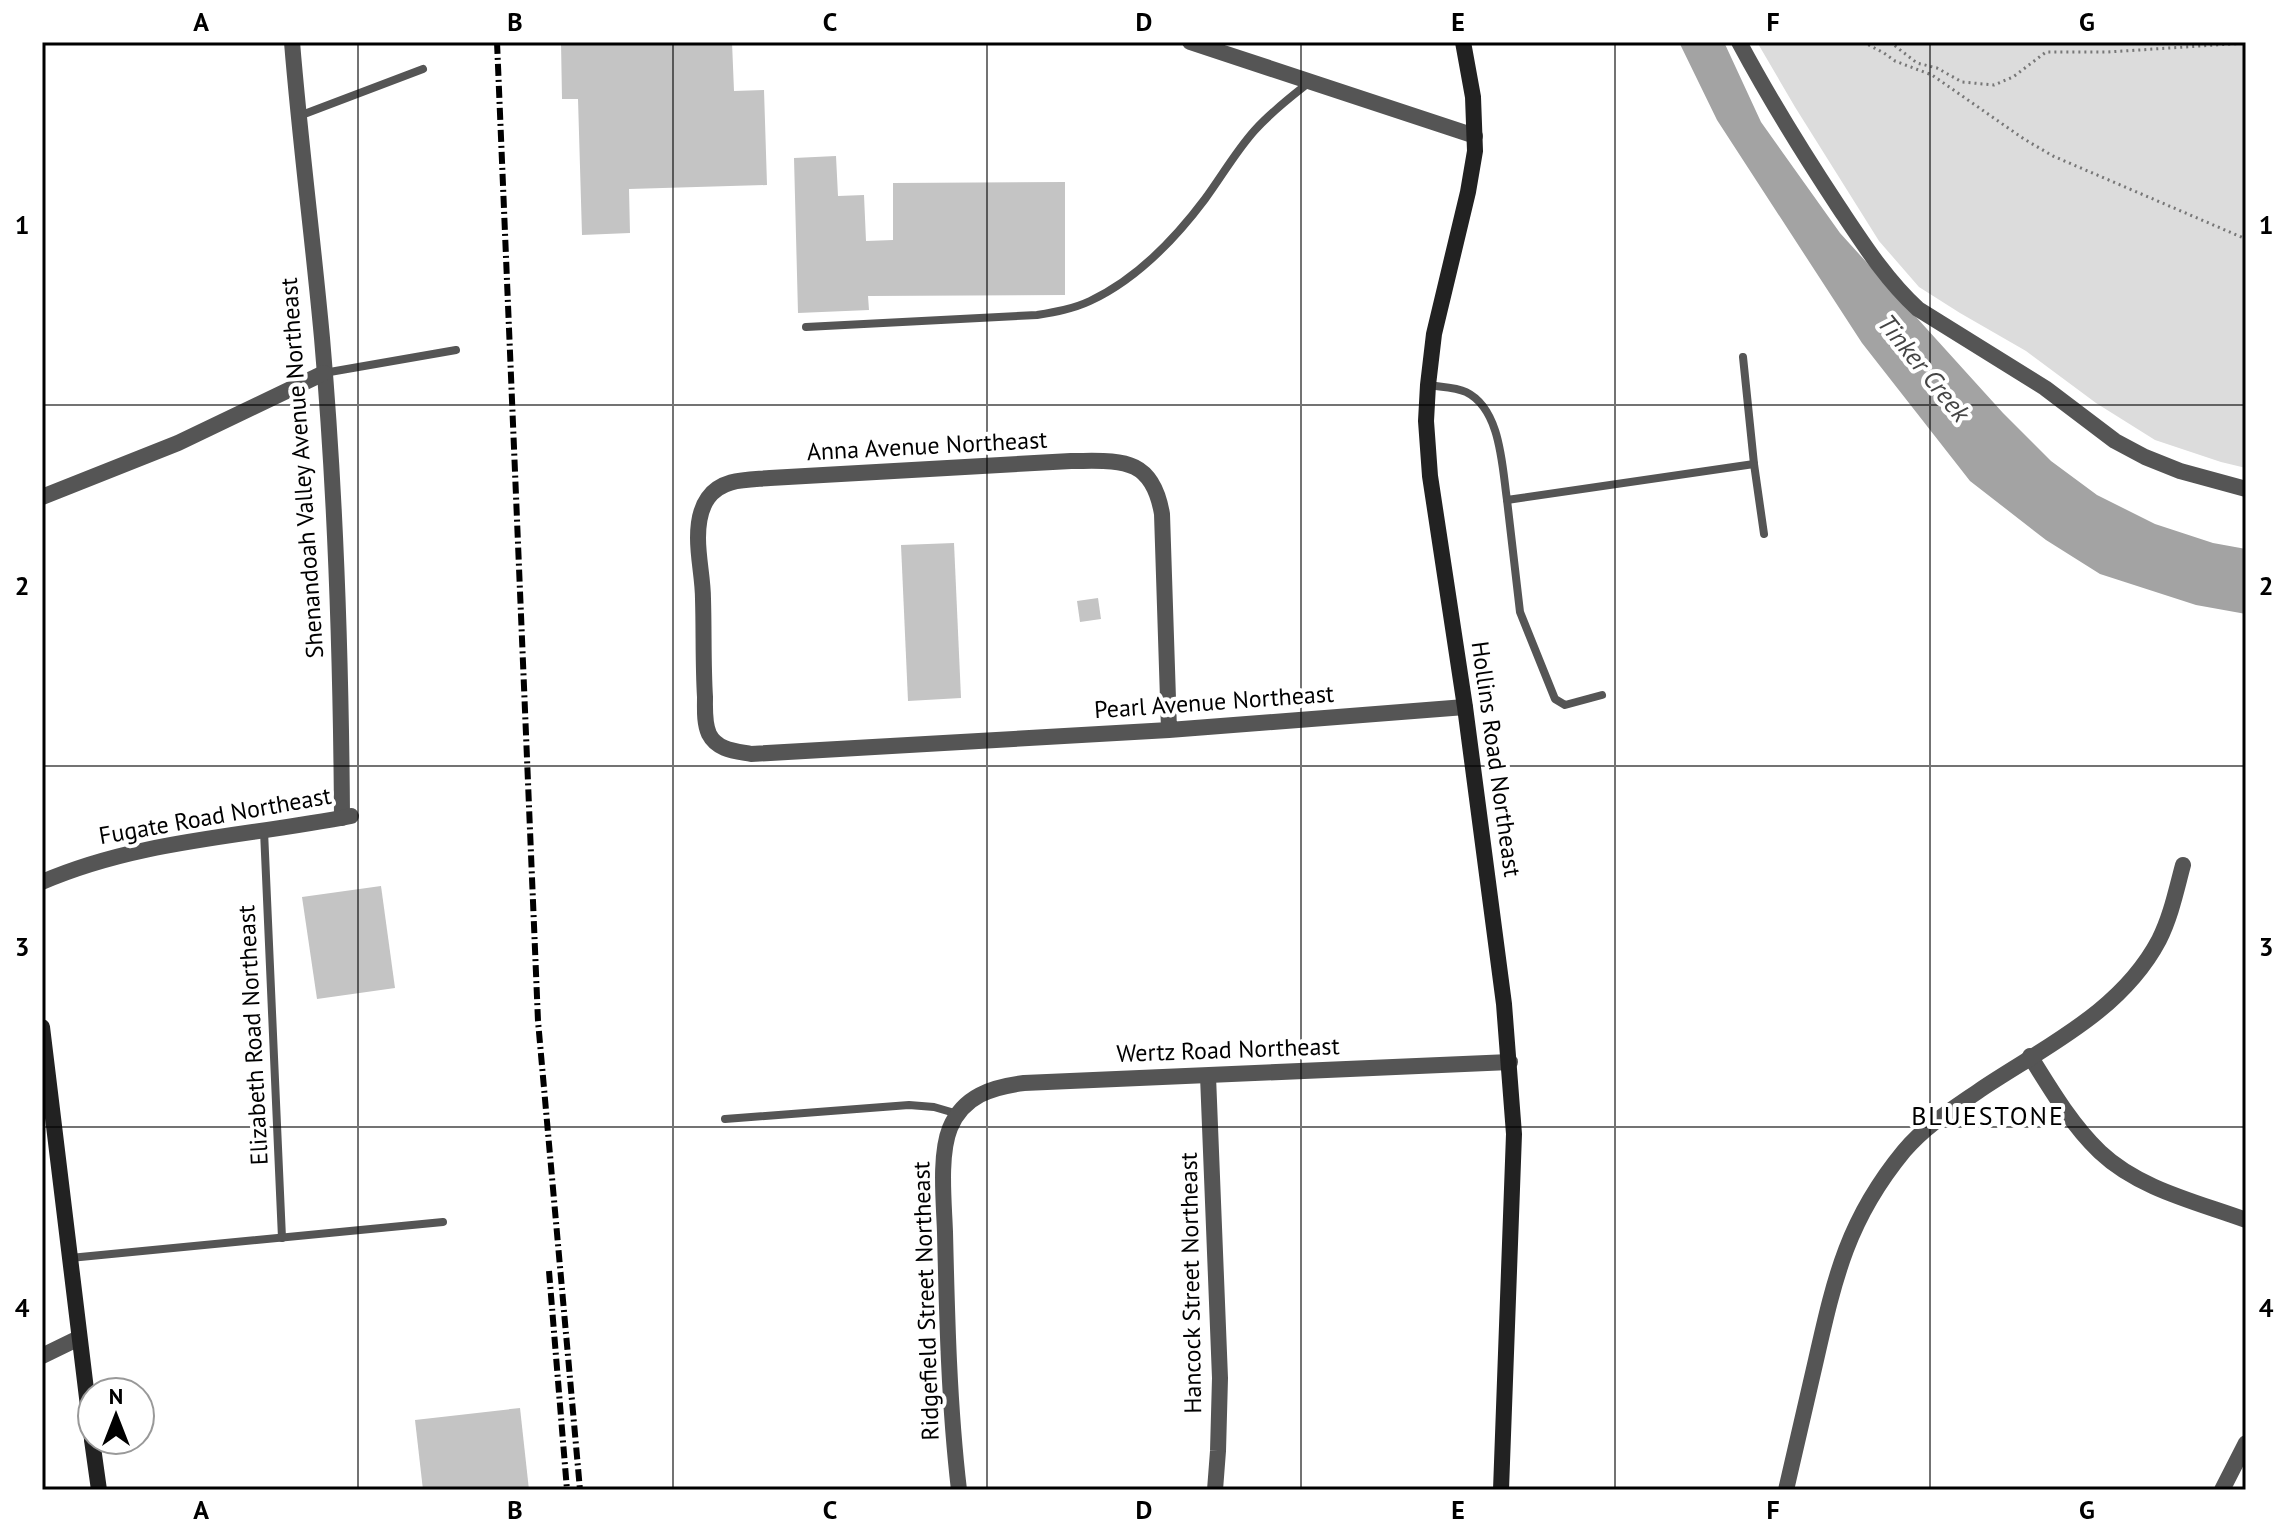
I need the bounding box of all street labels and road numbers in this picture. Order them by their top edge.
street label: Shenandoah Valley Avenue Northeast [273,277,330,659]
street label: Anna Avenue Northeast [806,424,1048,467]
street label: Hollins Road Northeast [1465,639,1528,879]
street label: Pearl Avenue Northeast [1093,678,1335,725]
street label: Fugate Road Northeast [96,780,333,851]
street label: Elizabeth Road Northeast [230,904,275,1166]
street label: Wertz Road Northeast [1116,1030,1340,1069]
street label: Hancock Street Northeast [1173,1152,1208,1414]
street label: Ridgefield Street Northeast [905,1161,946,1441]

